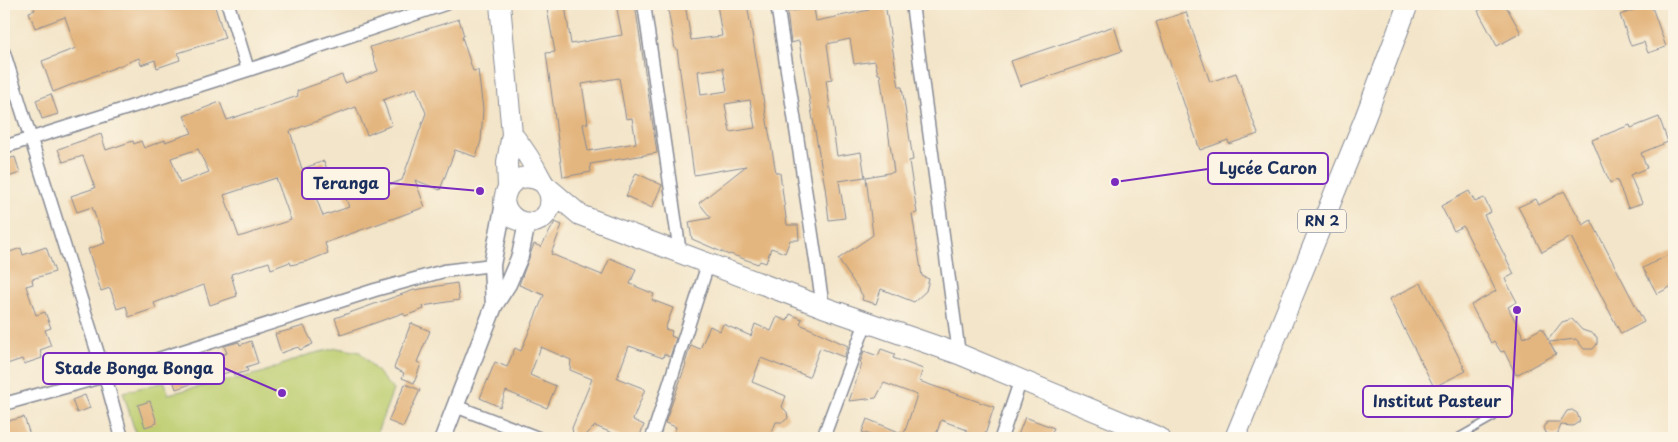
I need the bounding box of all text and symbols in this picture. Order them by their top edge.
callout: Lycée Caron [1208,153,1328,184]
text: Lycée Caron [1219,155,1317,179]
callout: Teranga [302,168,389,199]
text: Teranga [313,170,379,194]
road number: RN 2 [1298,210,1346,232]
callout: Stade Bonga Bonga [43,353,224,384]
text: Stade Bonga Bonga [54,355,214,379]
callout: Institut Pasteur [1363,386,1512,417]
text: Institut Pasteur [1373,388,1502,412]

